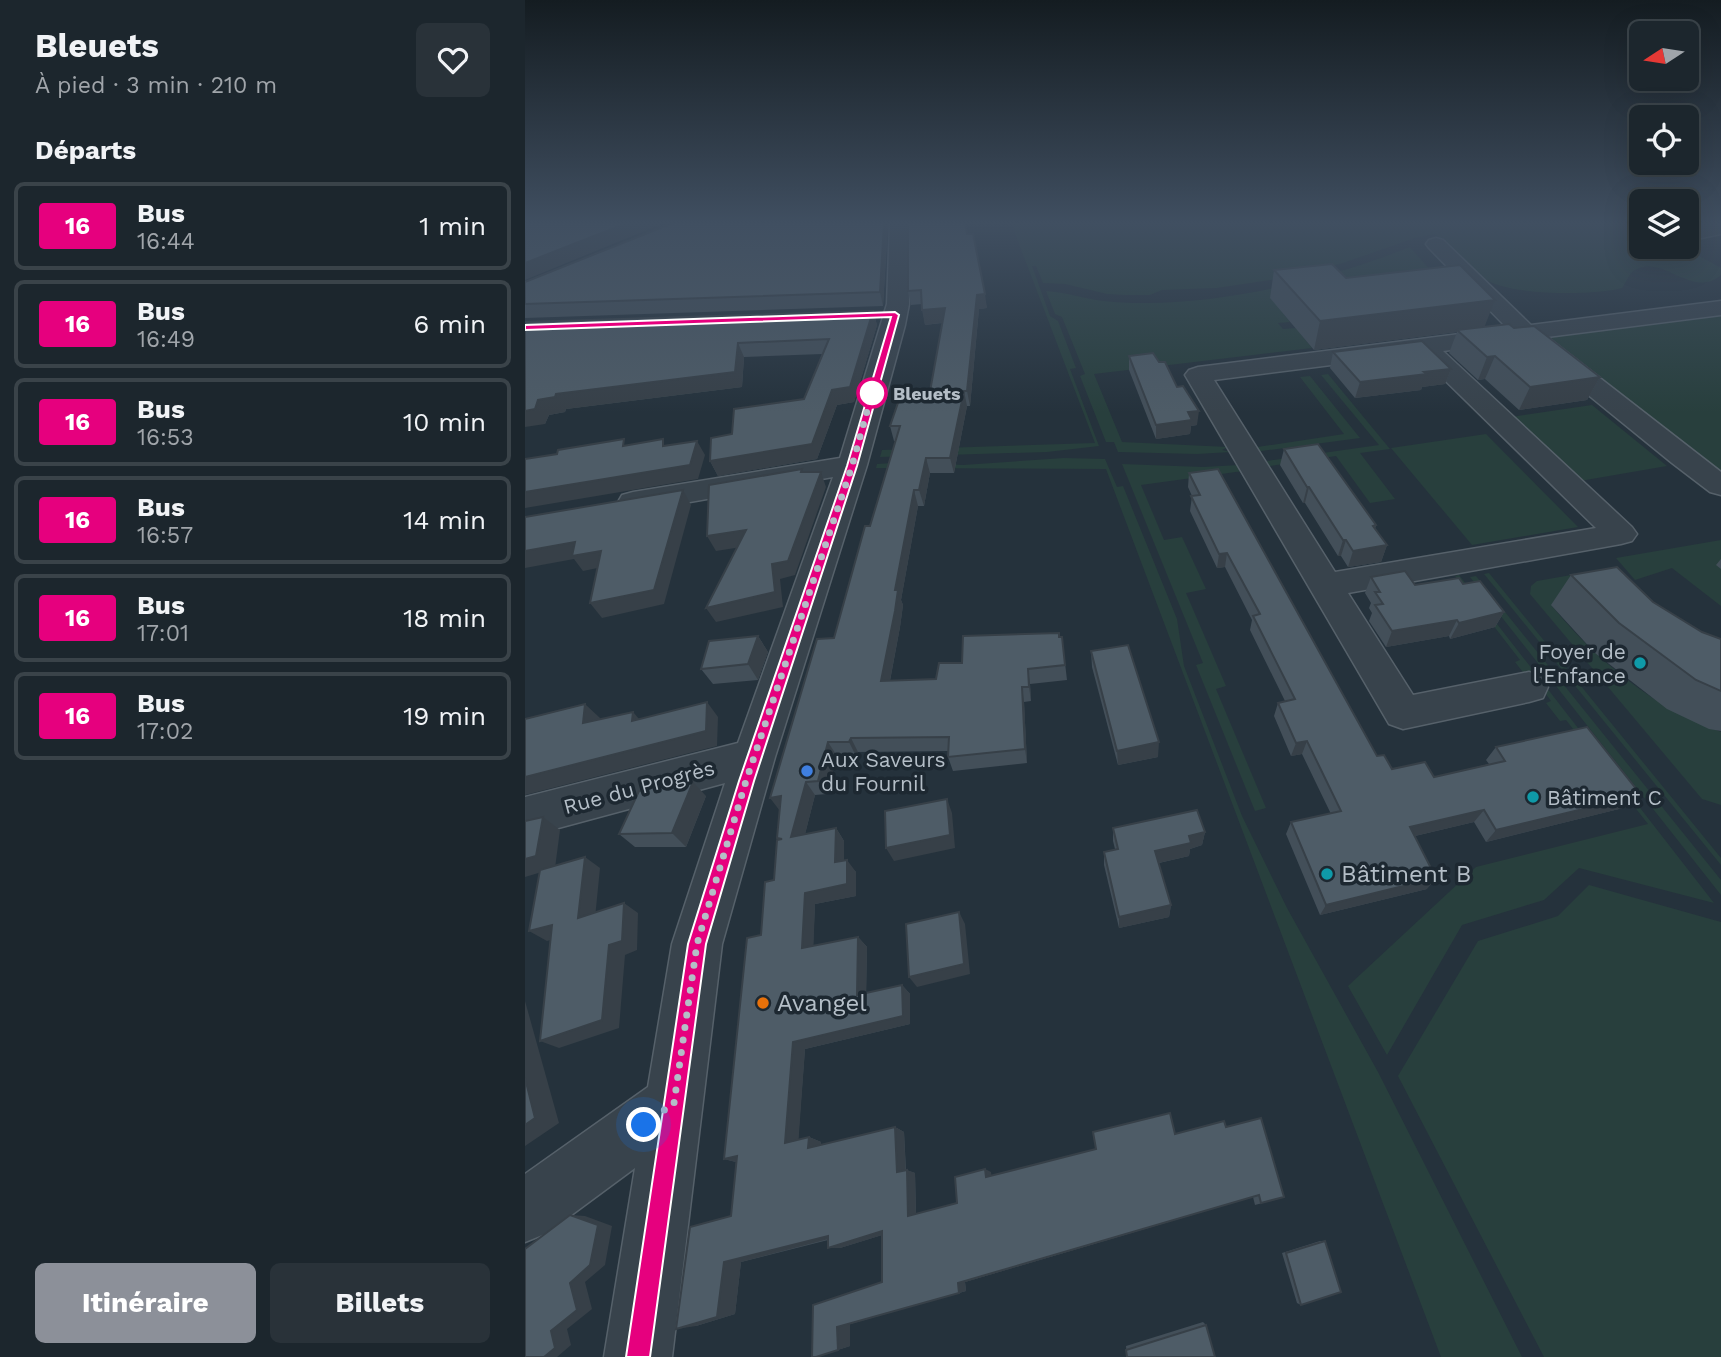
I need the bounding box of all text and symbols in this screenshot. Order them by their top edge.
north arrow [1629,21,1699,91]
map controls [1629,21,1699,259]
button: heart [416,23,490,97]
text: Bleuets [35,26,159,65]
text: À pied · 3 min · 210 m [35,72,277,99]
button: locate [1629,105,1699,175]
text: Départs [35,135,136,165]
button: layers [1629,189,1699,259]
text: Bus [137,198,185,228]
text: 1 min [419,211,486,241]
text: 16 [65,212,90,240]
text: 16:44 [137,228,195,255]
text: Bus [137,296,185,326]
text: 6 min [414,309,486,339]
text: 16 [65,310,90,338]
text: 16:49 [137,326,195,353]
marker: Bleuets [857,378,887,408]
place label: Bleuets [893,383,961,404]
text: Bus [137,394,185,424]
text: 10 min [403,407,486,437]
text: 16 [65,408,90,436]
text: 16:53 [137,424,194,451]
text: Bus [137,492,185,522]
text: 14 min [403,505,486,535]
text: 16 [65,506,90,534]
text: 16:57 [137,522,193,549]
text: Bus [137,590,185,620]
text: 18 min [403,603,486,633]
text: 16 [65,604,90,632]
text: 17:01 [137,620,189,647]
place label: Foyer de l'Enfance [1533,639,1626,688]
marker: Foyer de l'Enfance [1632,655,1648,671]
text: Bus [137,688,185,718]
text: 19 min [403,701,486,731]
text: 16 [65,702,90,730]
text: 17:02 [137,718,193,745]
place label: Aux Saveurs du Fournil [821,747,946,796]
street label: Rue du Progrès [561,755,717,819]
marker: Aux Saveurs du Fournil [799,763,815,779]
place label: Bâtiment C [1547,785,1662,810]
marker: Bâtiment C [1525,789,1541,805]
place label: Bâtiment B [1341,860,1472,888]
marker: Bâtiment B [1319,866,1335,882]
place label: Avangel [777,989,867,1017]
marker: Avangel [755,995,771,1011]
your location [626,1107,661,1142]
button: Itinéraire [35,1263,256,1343]
button: Billets [270,1263,490,1343]

